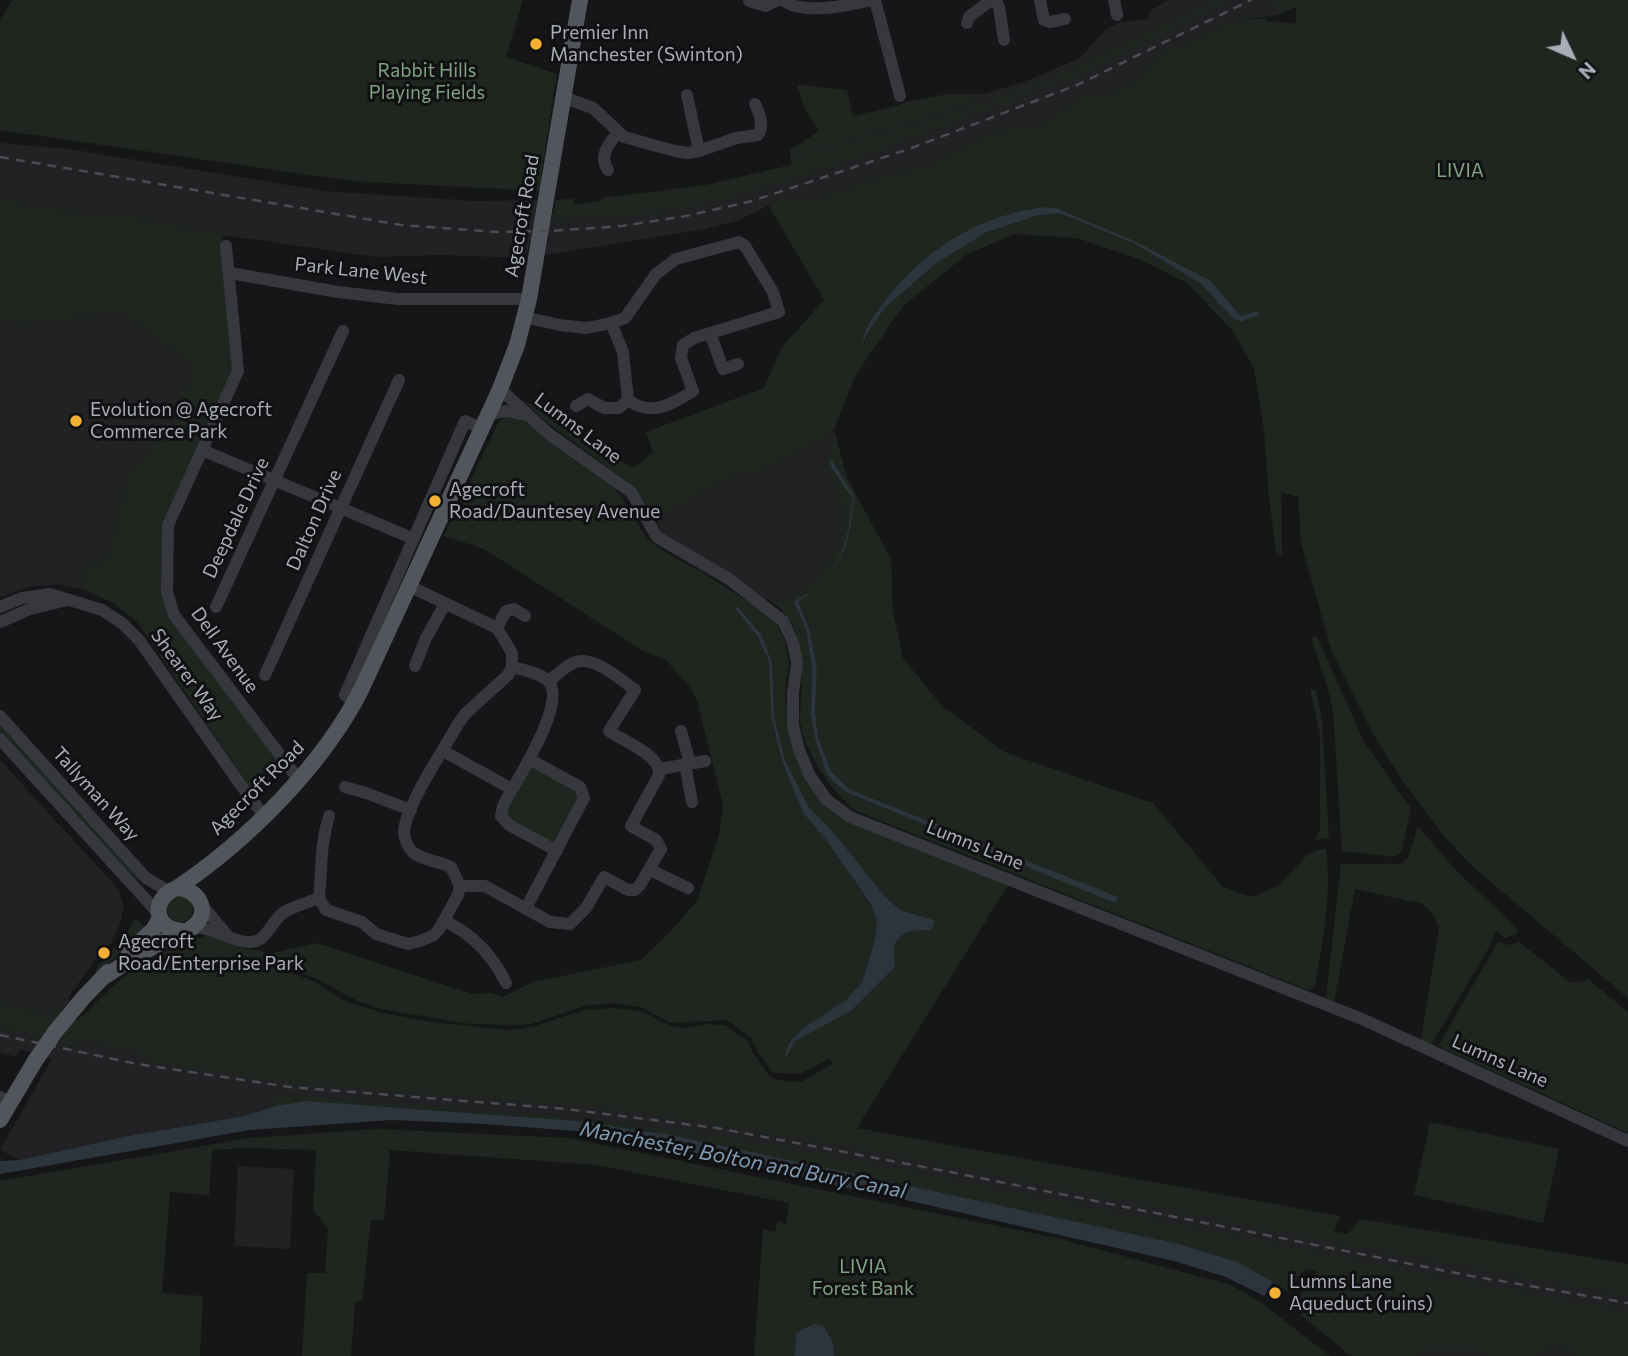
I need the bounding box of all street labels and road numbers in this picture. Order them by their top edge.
street label: Agecroft Road [500,153,544,279]
street label: Park Lane West [294,253,428,289]
street label: Lumns Lane [530,388,626,468]
street label: Deepdale Drive [198,454,274,582]
street label: Dalton Drive [282,466,346,574]
street label: Dell Avenue [186,603,264,697]
street label: Shearer Way [146,624,228,726]
street label: Agecroft Road [205,736,309,840]
street label: Tallyman Way [48,742,144,846]
street label: Lumns Lane [923,815,1027,875]
street label: Lumns Lane [1448,1030,1552,1092]

